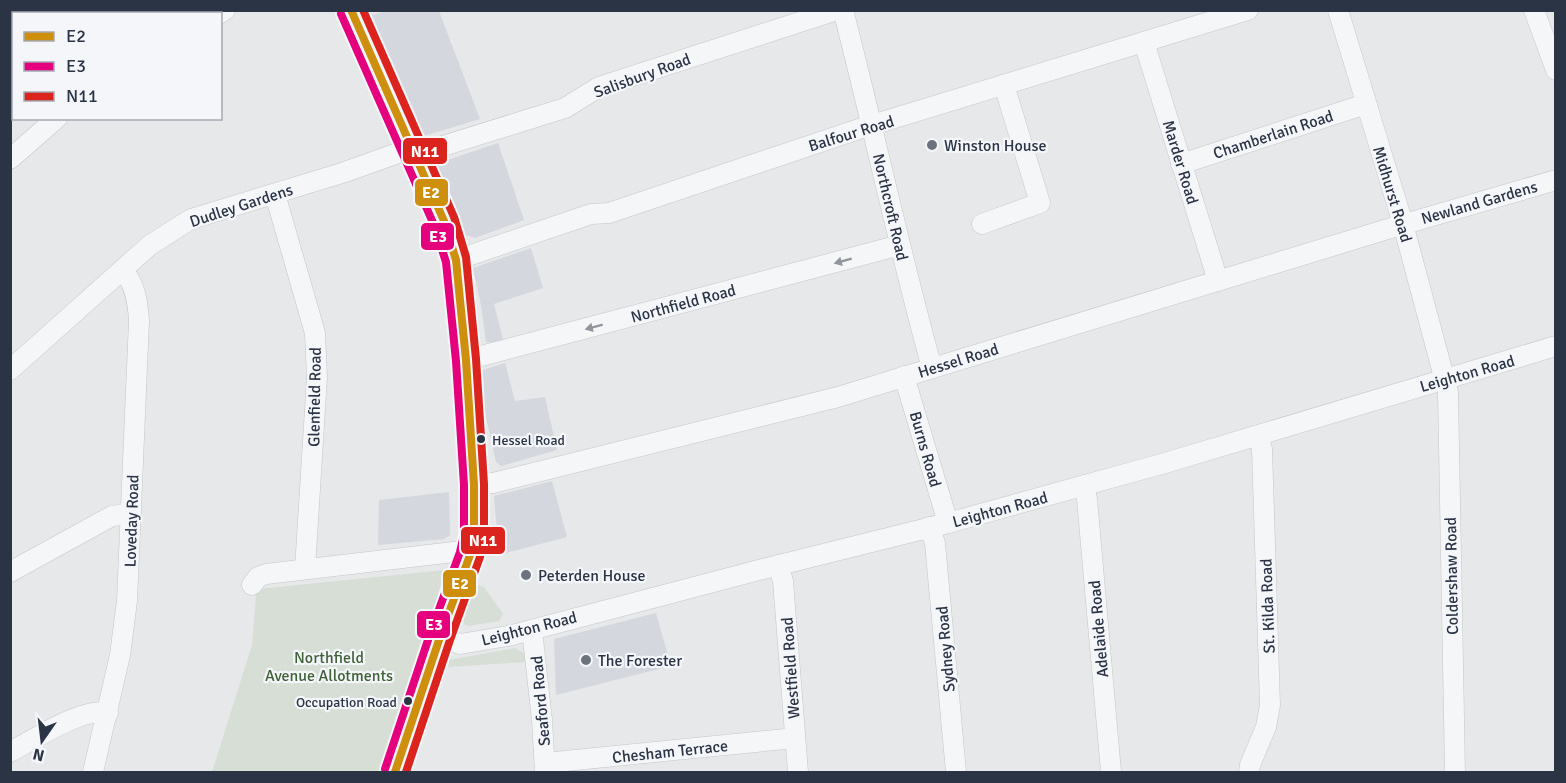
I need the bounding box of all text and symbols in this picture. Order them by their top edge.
legend [12,12,222,120]
text: E2 [66,25,86,47]
street label: Salisbury Road [591,49,694,103]
text: E3 [66,55,86,77]
text: N11 [66,85,98,107]
street label: Chamberlain Road [1211,106,1336,164]
street label: Balfour Road [806,111,896,156]
street label: Marder Road [1158,118,1202,207]
place label: Winston House [944,136,1047,156]
line badge: N11 [402,137,448,165]
marker: Winston House [925,138,939,152]
text: N11 [411,142,440,162]
street label: Midhurst Road [1368,144,1416,245]
street label: Northcroft Road [868,152,912,263]
street label: Newland Gardens [1419,177,1540,229]
line badge: E2 [414,178,449,207]
street label: Dudley Gardens [187,180,295,232]
text: E2 [422,183,440,203]
line badge: E3 [420,222,455,251]
text: E3 [429,227,447,247]
one-way arrow [834,256,852,266]
street label: Northfield Road [629,280,738,328]
one-way arrow [585,322,603,332]
street label: Hessel Road [916,339,1001,383]
street label: Glenfield Road [304,347,326,447]
street label: Leighton Road [1418,351,1517,397]
street label: Burns Road [905,409,945,489]
place label: Hessel Road [492,432,565,449]
marker: Hessel Road [475,433,487,445]
street label: Loveday Road [120,474,144,568]
street label: Leighton Road [950,488,1050,532]
street label: Coldershaw Road [1441,517,1463,635]
line badge: N11 [460,526,506,555]
text: N11 [469,531,498,551]
street label: St. Kilda Road [1256,558,1280,654]
place label: Peterden House [538,566,645,586]
marker: Peterden House [519,568,533,582]
line badge: E2 [442,569,477,598]
text: E2 [451,574,469,594]
street label: Adelaide Road [1085,579,1113,678]
street label: Sydney Road [932,605,960,693]
street label: Leighton Road [479,607,579,650]
line badge: E3 [416,610,451,639]
text: E3 [425,615,443,635]
street label: Westfield Road [777,616,805,720]
park label: Northfield Avenue Allotments [265,648,393,686]
place label: The Forester [598,651,682,671]
marker: The Forester [579,653,593,667]
street label: Seaford Road [527,655,555,747]
place label: Occupation Road [296,694,397,711]
marker: Occupation Road [402,695,414,707]
north arrow [12,711,72,771]
street label: Chesham Terrace [611,736,729,768]
text: N [31,744,46,766]

